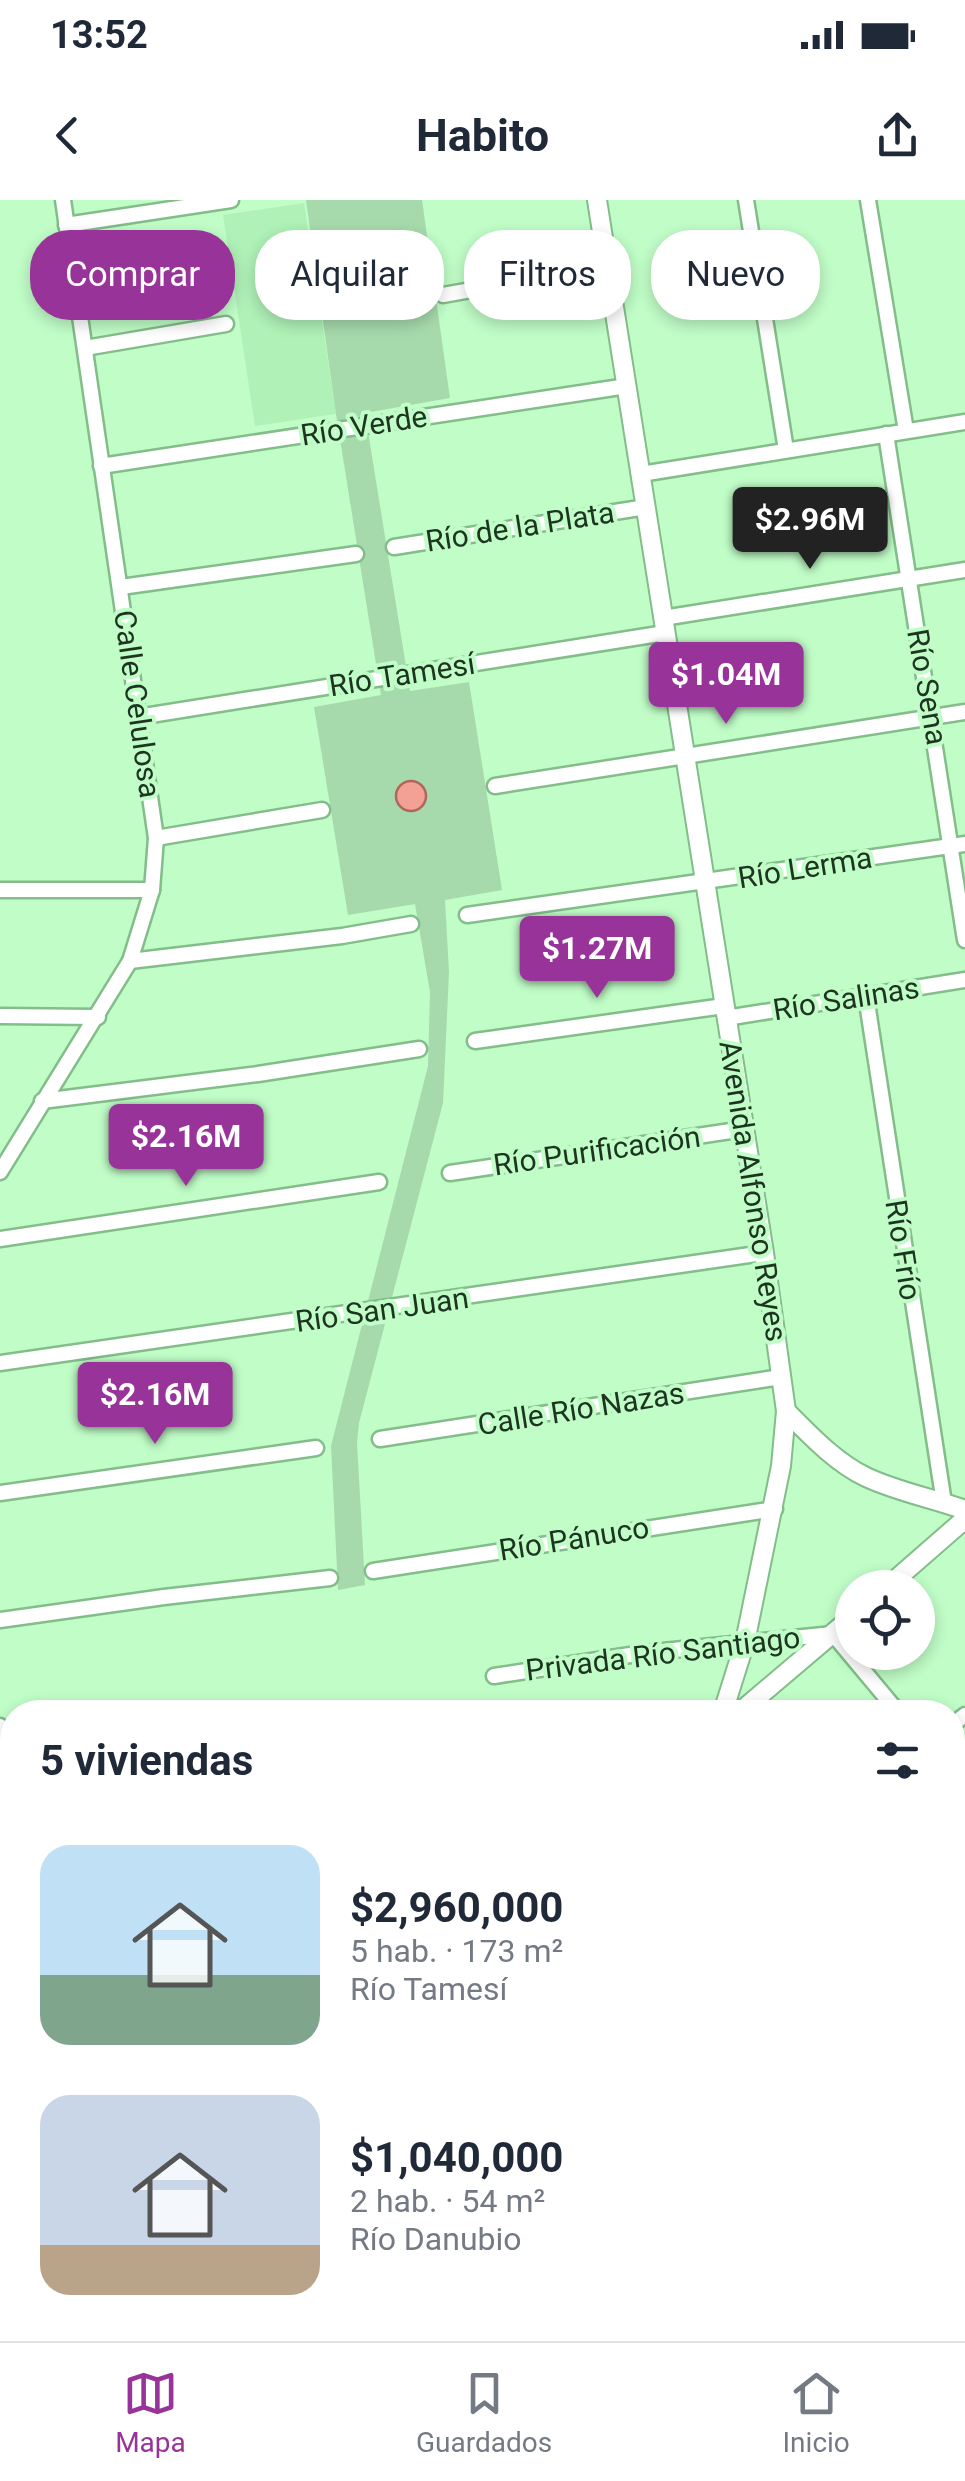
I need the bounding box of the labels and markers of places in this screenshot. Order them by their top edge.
pin: $2.96M [729,487,891,572]
pin: $1.04M [645,642,807,727]
pin: $1.27M [516,916,678,1001]
pin: $2.16M [105,1104,267,1189]
pin: $2.16M [74,1362,236,1447]

